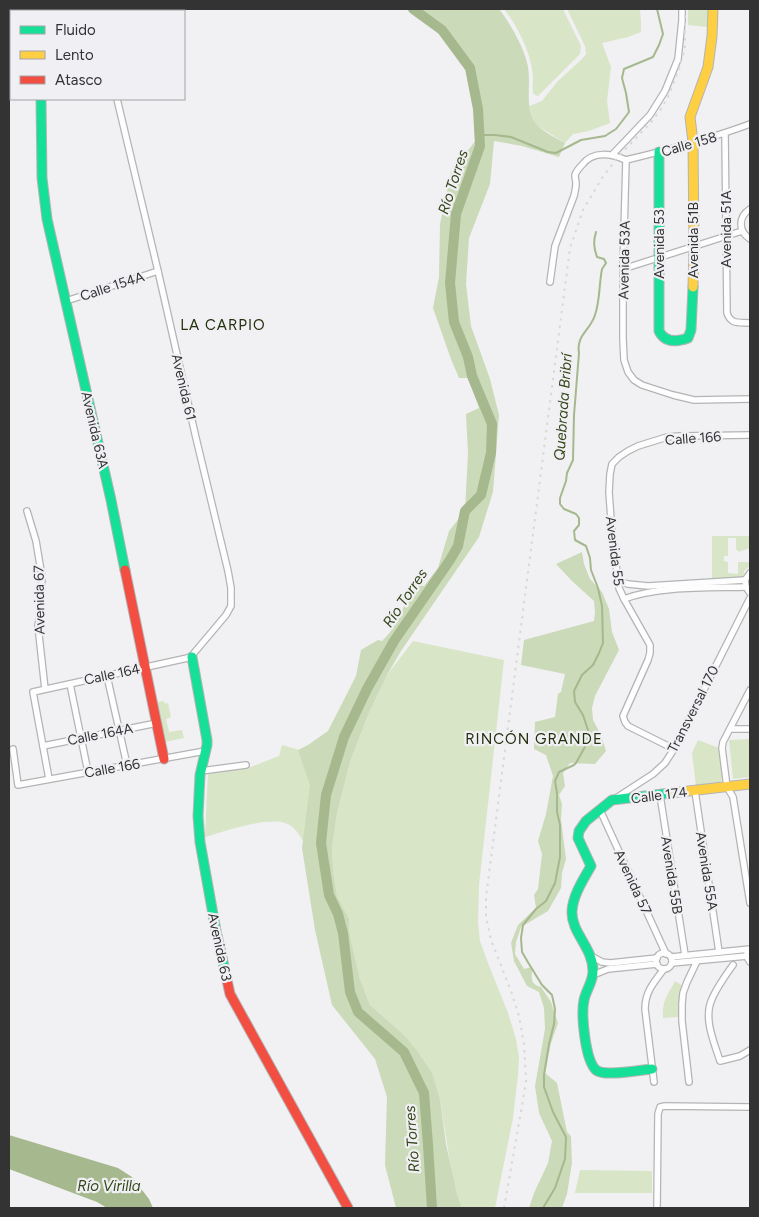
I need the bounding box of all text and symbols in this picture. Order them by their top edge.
legend [10,10,185,100]
text: Fluido [55,21,96,39]
text: Lento [55,46,94,64]
text: Atasco [55,71,103,89]
street label: Calle 158 [659,128,719,160]
water label: Río Torres [434,147,472,217]
street label: Avenida 51A [718,190,735,268]
street label: Avenida 51B [685,202,702,278]
street label: Avenida 53 [651,209,668,279]
street label: Avenida 53A [615,220,634,300]
street label: Calle 154A [78,268,147,305]
district label: LA CARPIO [180,316,266,334]
water label: Quebrada Bribrí [550,350,576,461]
street label: Avenida 61 [168,352,199,422]
street label: Avenida 63A [77,390,112,471]
street label: Calle 166 [664,428,722,449]
street label: Avenida 55 [602,515,627,587]
street label: Avenida 67 [30,565,49,635]
water label: Río Torres [379,565,431,631]
street label: Calle 164 [83,660,142,689]
street label: Transversal 170 [664,663,723,756]
street label: Calle 164A [66,720,135,749]
district label: RINCÓN GRANDE [465,730,603,748]
street label: Calle 166 [83,755,141,782]
street label: Calle 174 [630,784,688,807]
street label: Avenida 55A [692,830,721,912]
street label: Avenida 55B [657,835,686,915]
street label: Avenida 57 [610,847,655,918]
street label: Avenida 63 [204,911,235,983]
water label: Río Torres [401,1105,423,1173]
water label: Río Virilla [77,1177,141,1195]

